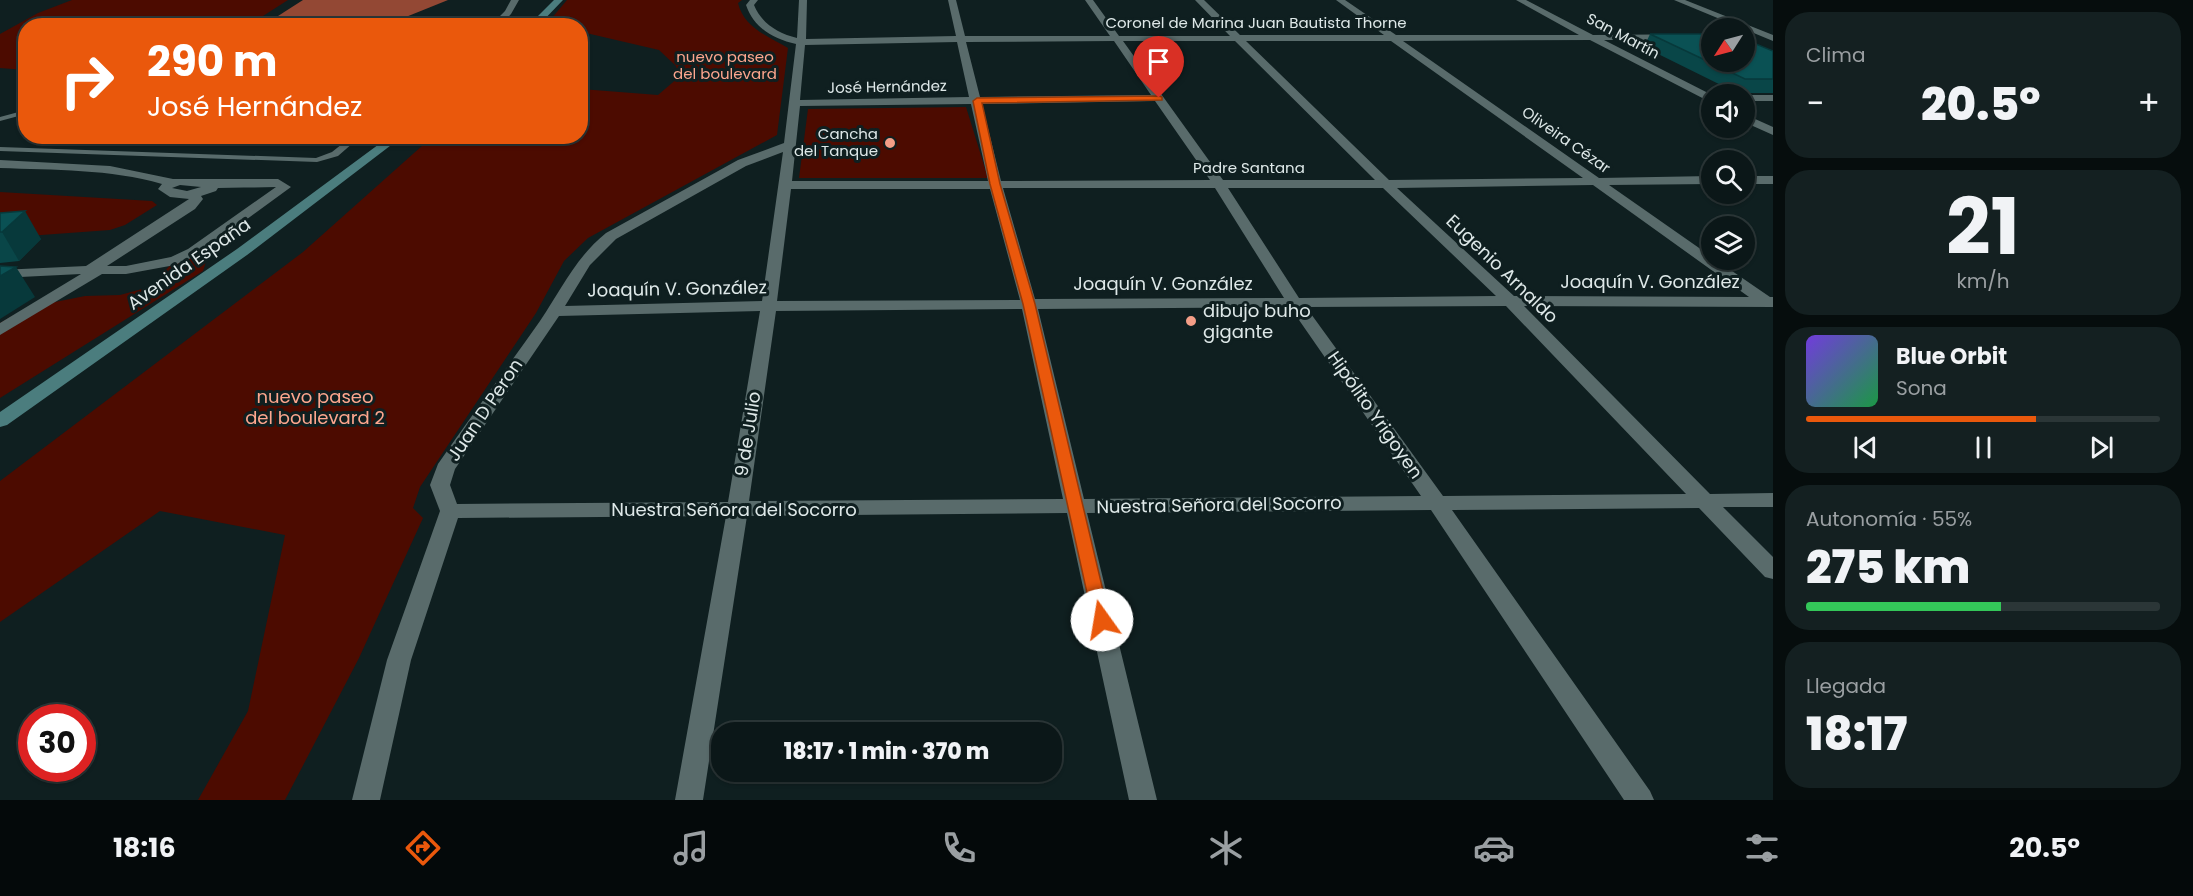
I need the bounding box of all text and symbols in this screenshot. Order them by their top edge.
street label: San Martín [1583,8,1663,64]
street label: Coronel de Marina Juan Bautista Thorne [1105,12,1407,33]
north arrow [1701,18,1755,72]
map controls [1701,18,1755,270]
text: 290 m [147,32,278,91]
pin [1133,36,1184,98]
text: Clima [1806,41,1865,69]
icon: right [48,42,126,120]
icon: arrive [1142,45,1175,78]
park label: nuevo paseo del boulevard [673,46,777,84]
text: 20.5° [1921,73,2041,136]
street label: José Hernández [827,75,947,98]
text: − [1806,80,1824,127]
text: + [2137,80,2160,127]
button: sound [1701,84,1755,138]
text: José Hernández [147,88,362,125]
street label: Oliveira Cézar [1518,101,1615,178]
place label: Cancha del Tanque [794,123,878,161]
marker: Cancha del Tanque [883,136,897,150]
button: search [1701,150,1755,204]
street label: Padre Santana [1193,157,1305,178]
text: 21 [1946,172,2020,281]
street label: Eugenio Arnaldo [1441,209,1564,329]
street label: Avenida España [122,212,255,315]
button: layers [1701,216,1755,270]
text: km/h [1956,267,2010,295]
street label: Joaquín V. González [1560,269,1740,294]
street label: Joaquín V. González [1073,271,1253,296]
street label: Joaquín V. González [587,274,767,303]
place label: dibujo buho gigante [1203,298,1311,344]
marker: dibujo buho gigante [1184,314,1198,328]
text: Blue Orbit [1896,341,2007,372]
street label: Hipólito Yrigoyen [1322,346,1429,484]
street label: Juan D Peron [441,354,528,466]
text: Sona [1896,374,1947,402]
park label: nuevo paseo del boulevard 2 [245,384,385,430]
street label: 9 de Julio [728,390,767,478]
icon: previous [1849,431,1882,464]
icon: pause [1967,431,2000,464]
icon: next [2085,431,2118,464]
street label: Nuestra Señora del Socorro [1096,490,1342,519]
street label: Nuestra Señora del Socorro [611,497,857,522]
text: Autonomía · 55% [1806,505,1972,533]
text: 275 km [1806,536,1970,599]
position arrow [1070,588,1134,652]
text: Llegada [1806,672,1886,700]
text: 18:17 [1806,703,1907,766]
speed limit sign: 30 [18,704,96,782]
text: 18:17 · 1 min · 370 m [784,736,989,767]
icon: directions [402,827,444,869]
icon: music [670,827,712,869]
icon: phone [938,827,980,869]
icon: climate [1205,827,1247,869]
icon: car [1473,827,1515,869]
icon: filters [1741,827,1783,869]
text: 18:16 [113,829,176,866]
text: 20.5° [2009,829,2080,866]

